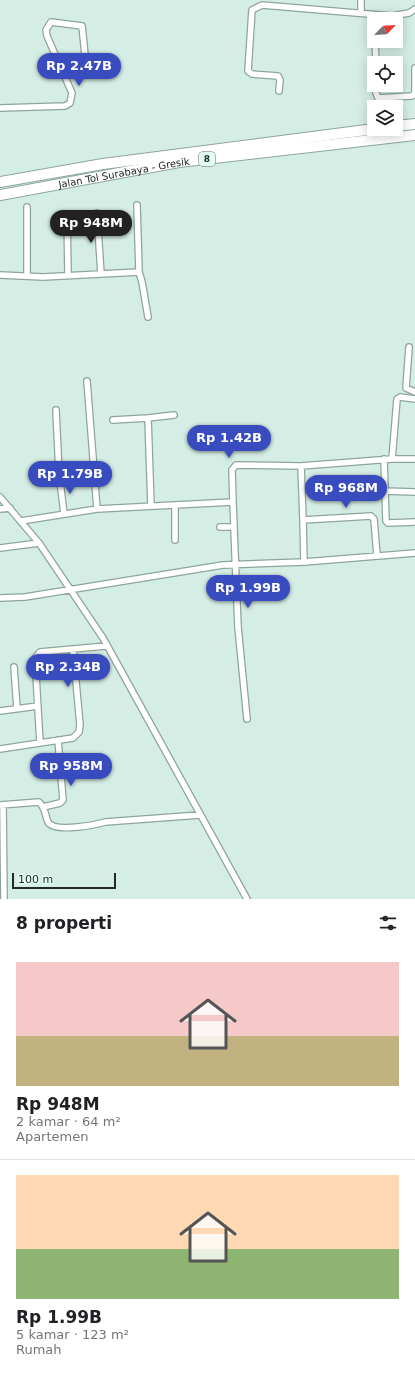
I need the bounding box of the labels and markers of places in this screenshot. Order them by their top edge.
pin: Rp 2.47B [38,53,120,87]
pin: Rp 948M [54,210,128,244]
pin: Rp 1.42B [188,425,270,459]
pin: Rp 1.79B [29,461,111,495]
pin: Rp 968M [309,475,383,509]
pin: Rp 1.99B [207,575,289,609]
pin: Rp 2.34B [27,654,109,688]
pin: Rp 958M [34,753,108,787]

